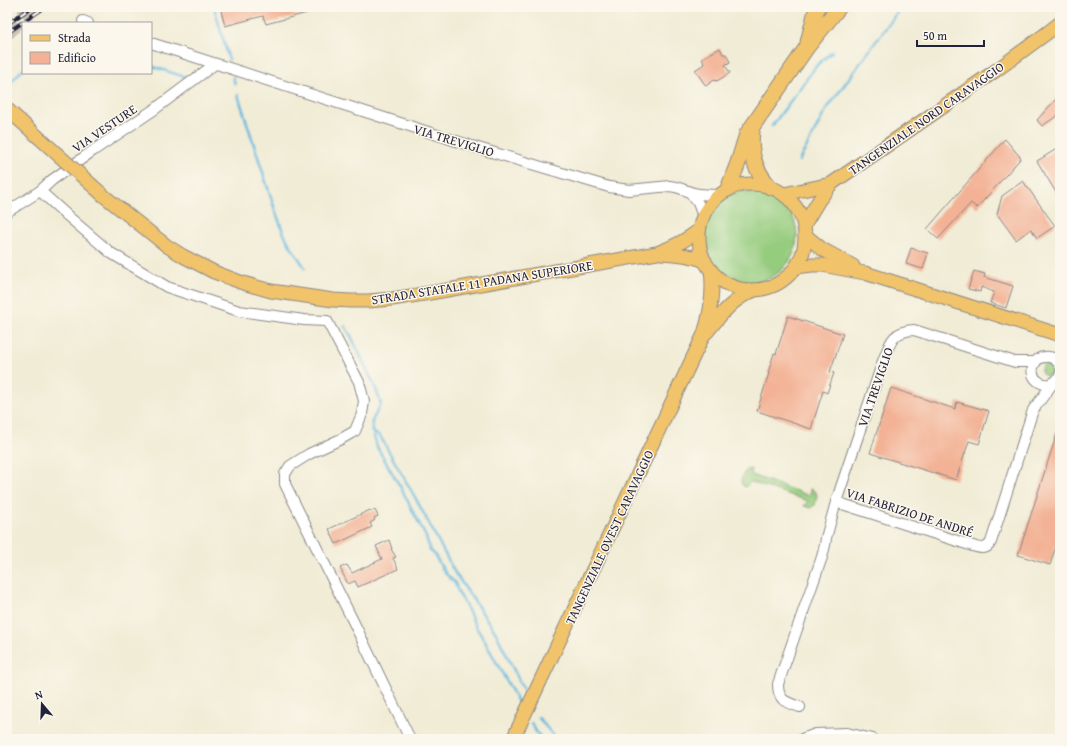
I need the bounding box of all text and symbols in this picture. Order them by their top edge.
legend [22,22,152,74]
scale bar [917,22,984,48]
text: 50 m [923,27,947,44]
text: Strada [58,29,91,46]
text: Edificio [58,49,96,66]
street label: TANGENZIALE NORD CARAVAGGIO [845,57,1008,180]
street label: VIA VESTURE [68,99,141,157]
street label: VIA TREVIGLIO [411,119,496,162]
street label: STRADA STATALE 11 PADANA SUPERIORE [370,256,594,309]
street label: VIA TREVIGLIO [853,345,898,430]
street label: TANGENZIALE OVEST CARAVAGGIO [561,447,658,627]
street label: VIA FABRIZIO DE ANDRÉ [844,483,976,542]
north arrow [22,684,62,724]
text: N [33,686,45,703]

